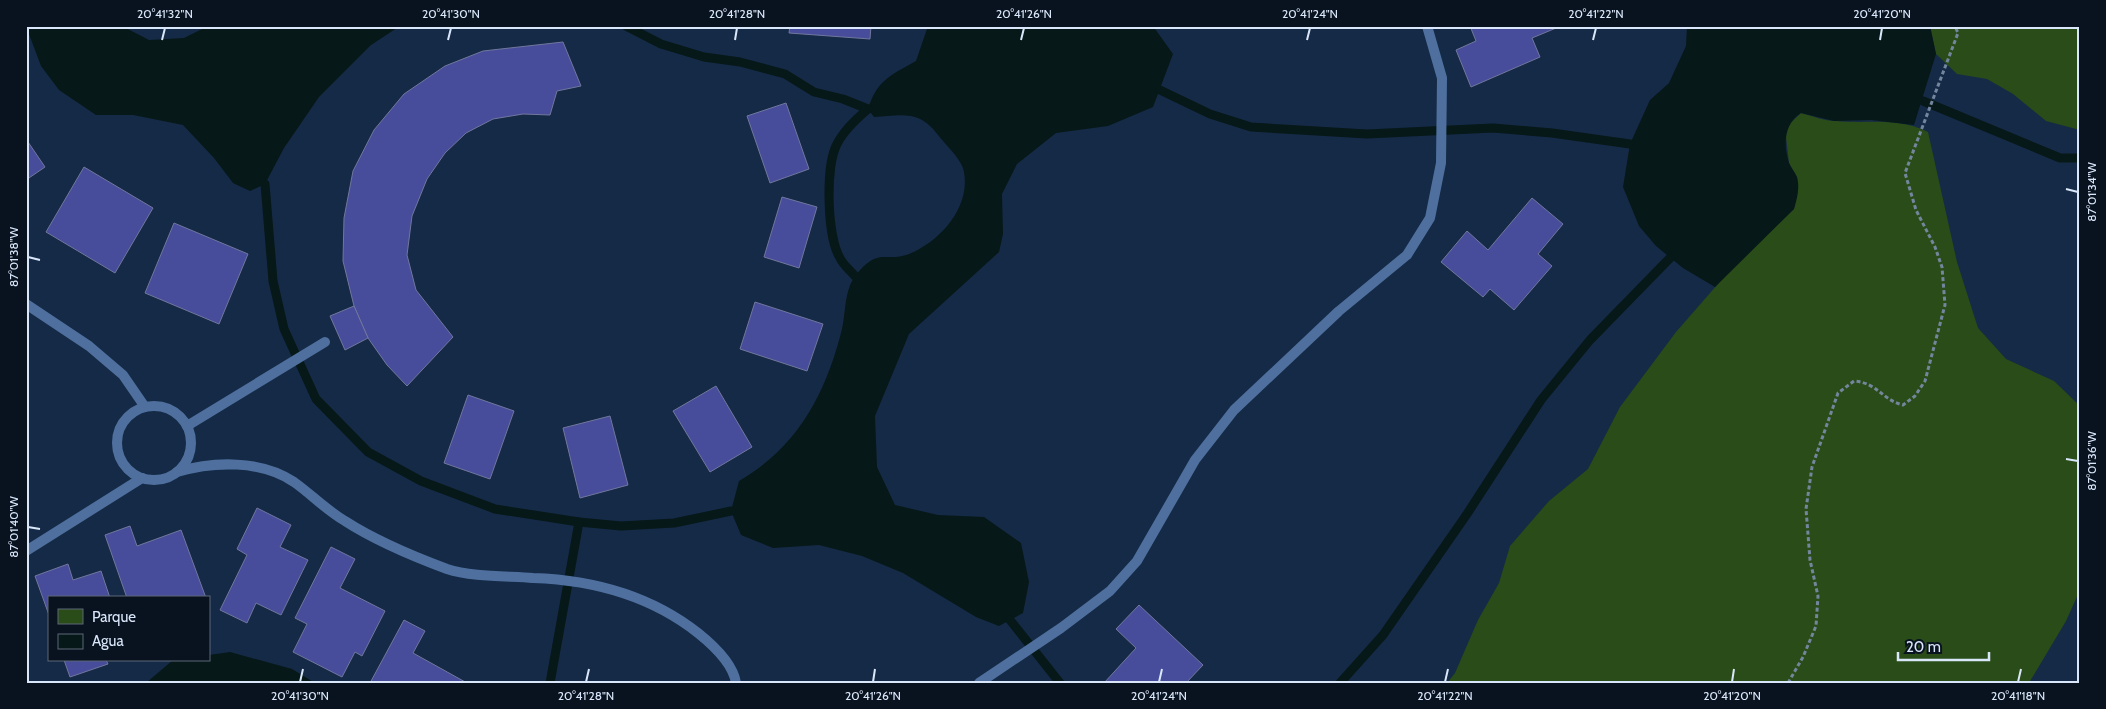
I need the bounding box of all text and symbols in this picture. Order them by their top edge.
text: 20°41'32"N [137,6,193,21]
text: 20°41'30"N [422,6,480,21]
text: 20°41'28"N [709,6,765,21]
text: 20°41'26"N [996,6,1052,21]
text: 20°41'24"N [1282,6,1338,21]
text: 20°41'22"N [1568,6,1624,21]
text: 20°41'20"N [1853,6,1911,21]
text: 87°01'34"W [2084,162,2099,222]
text: 87°01'38"W [6,226,21,287]
text: 87°01'36"W [2084,431,2099,491]
text: 87°01'40"W [6,496,21,558]
legend [48,596,210,662]
text: Parque [92,608,136,626]
scale bar [1898,629,1990,661]
text: Agua [92,632,124,650]
text: 20 m [1906,638,1941,656]
text: 20°41'30"N [271,688,329,703]
text: 20°41'28"N [558,688,614,703]
text: 20°41'26"N [845,688,901,703]
text: 20°41'24"N [1131,688,1187,703]
text: 20°41'22"N [1417,688,1473,703]
text: 20°41'20"N [1703,688,1761,703]
text: 20°41'18"N [1991,688,2045,703]

